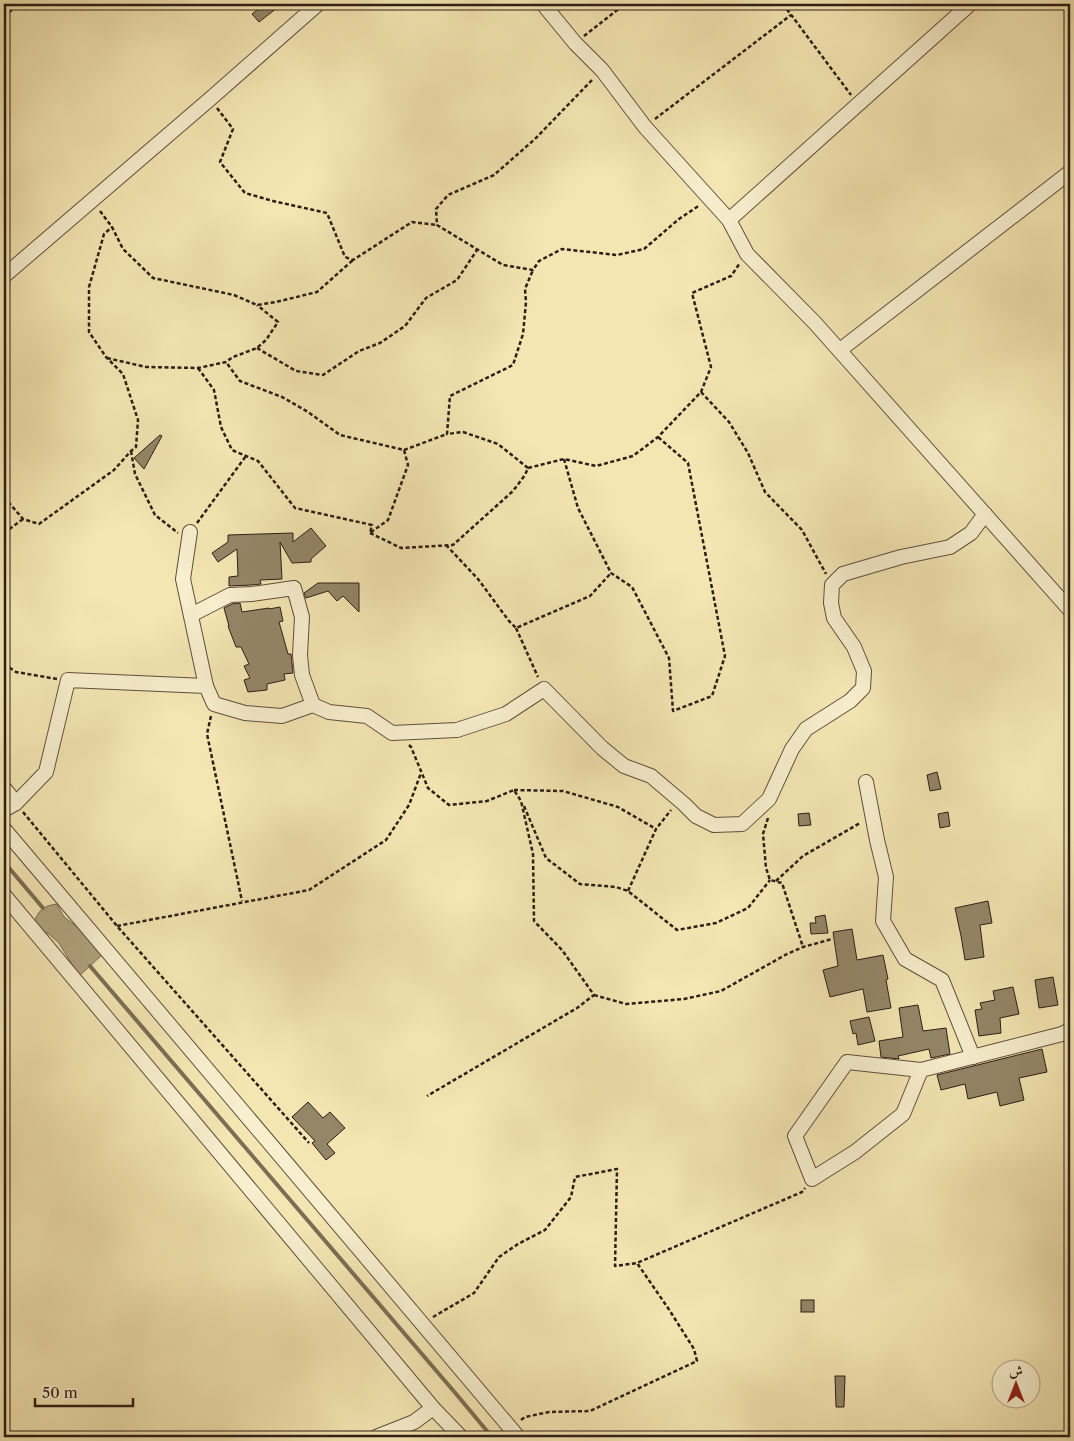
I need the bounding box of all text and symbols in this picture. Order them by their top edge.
north arrow [992,1358,1042,1408]
text: ش [1009,1362,1023,1380]
scale bar [35,1376,132,1408]
text: 50 m [42,1383,78,1402]

